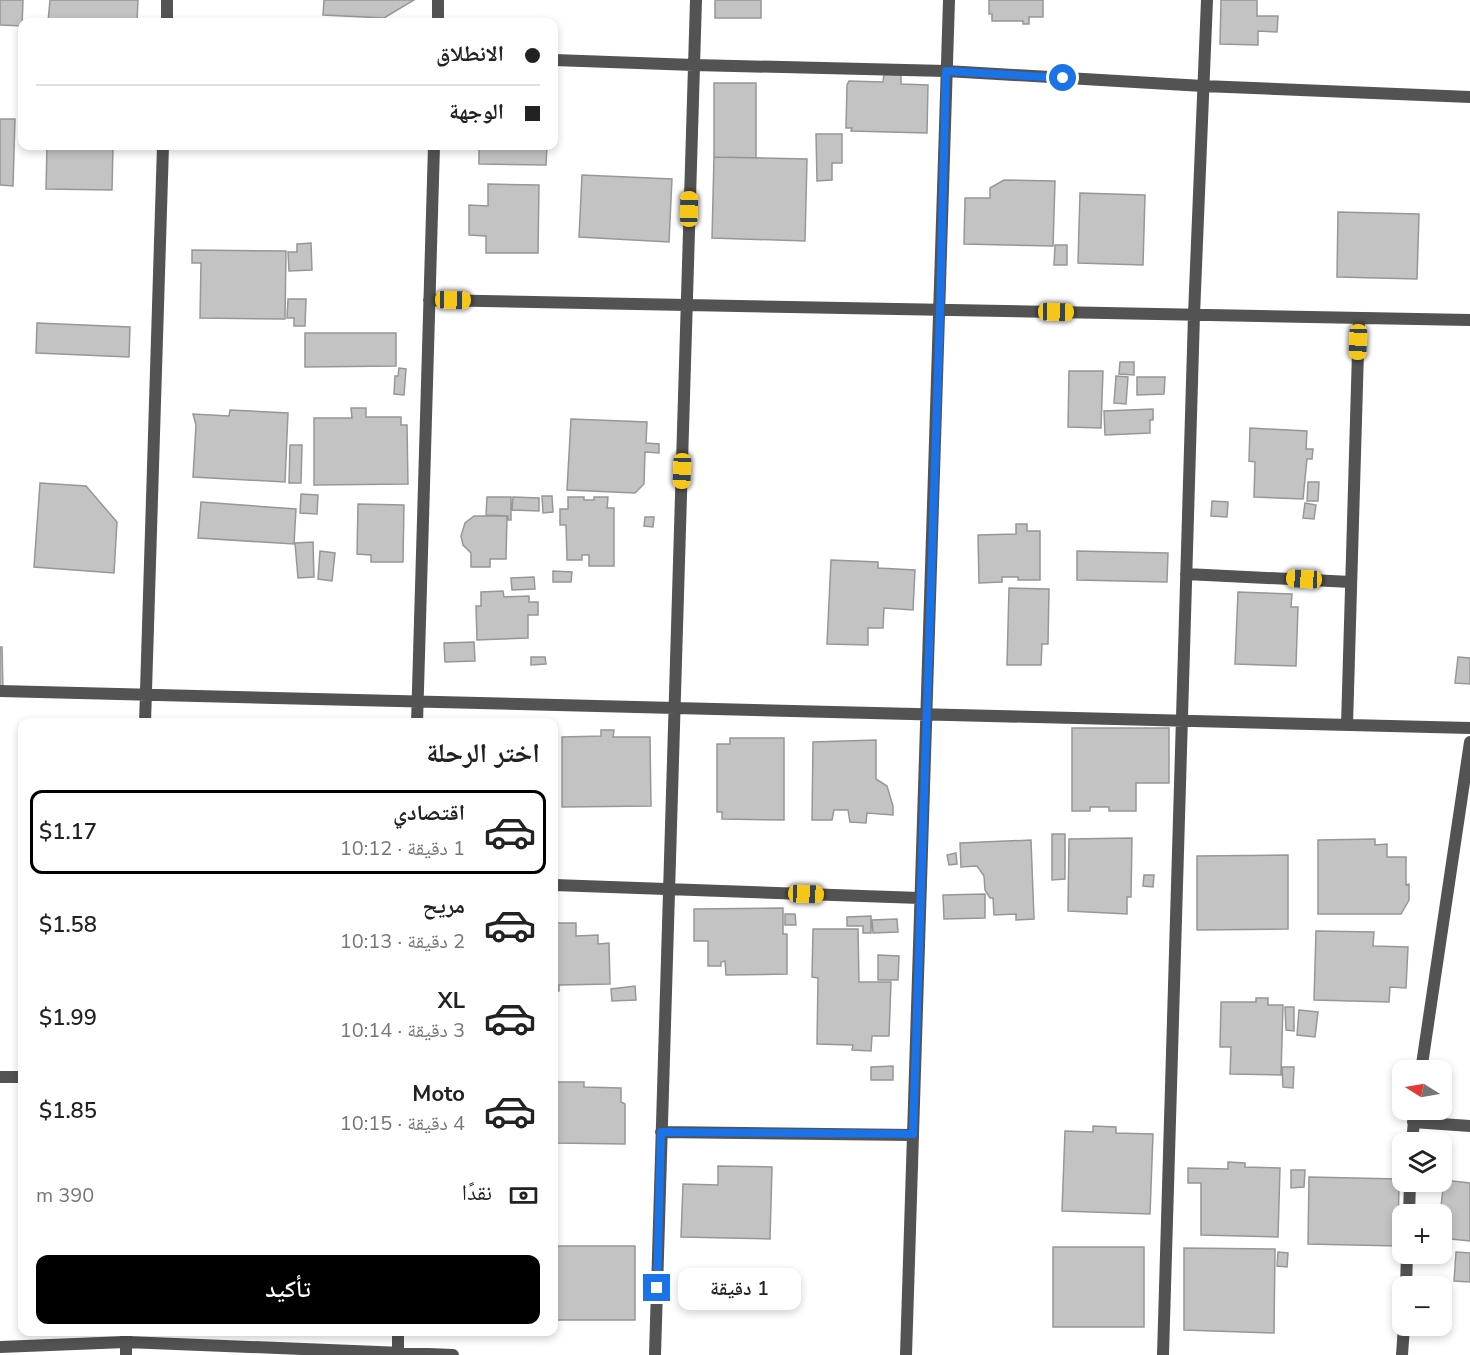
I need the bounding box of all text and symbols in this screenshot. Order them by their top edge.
text: الانطلاق [436,39,504,69]
route start [1049,64,1076,91]
text: الوجهة [449,97,504,127]
car [680,191,698,227]
car [435,291,471,309]
car [1038,303,1074,321]
car [1348,324,1368,360]
car [672,453,692,489]
car [1286,569,1322,589]
text: اختر الرحلة [426,735,540,772]
text: اقتصادي [393,798,465,828]
icon: car [483,805,537,859]
text: $1.17 [39,817,97,847]
text: 1 دقيقة · 10:12 [340,835,465,862]
car [788,884,824,904]
text: مريح [422,891,465,921]
icon: car [483,898,537,952]
text: $1.58 [39,910,97,940]
text: 2 دقيقة · 10:13 [340,928,465,955]
text: XL [438,986,465,1016]
icon: car [483,991,537,1045]
text: $1.99 [39,1003,97,1033]
text: 3 دقيقة · 10:14 [340,1017,465,1044]
north arrow [1392,1060,1452,1120]
map controls [1392,1060,1452,1336]
text: Moto [412,1079,465,1109]
icon: car [483,1084,537,1138]
text: $1.85 [39,1096,97,1126]
text: 4 دقيقة · 10:15 [340,1110,465,1137]
button: layers [1392,1132,1452,1192]
text: نقدًا [462,1178,492,1208]
icon: cash [507,1179,540,1212]
text: 390 m [36,1182,94,1209]
button: + [1392,1204,1452,1264]
button: تأكيد [36,1255,540,1324]
callout: 1 دقيقة [678,1267,801,1309]
route end [643,1274,670,1301]
text: 1 دقيقة [710,1275,769,1302]
button: − [1392,1276,1452,1336]

